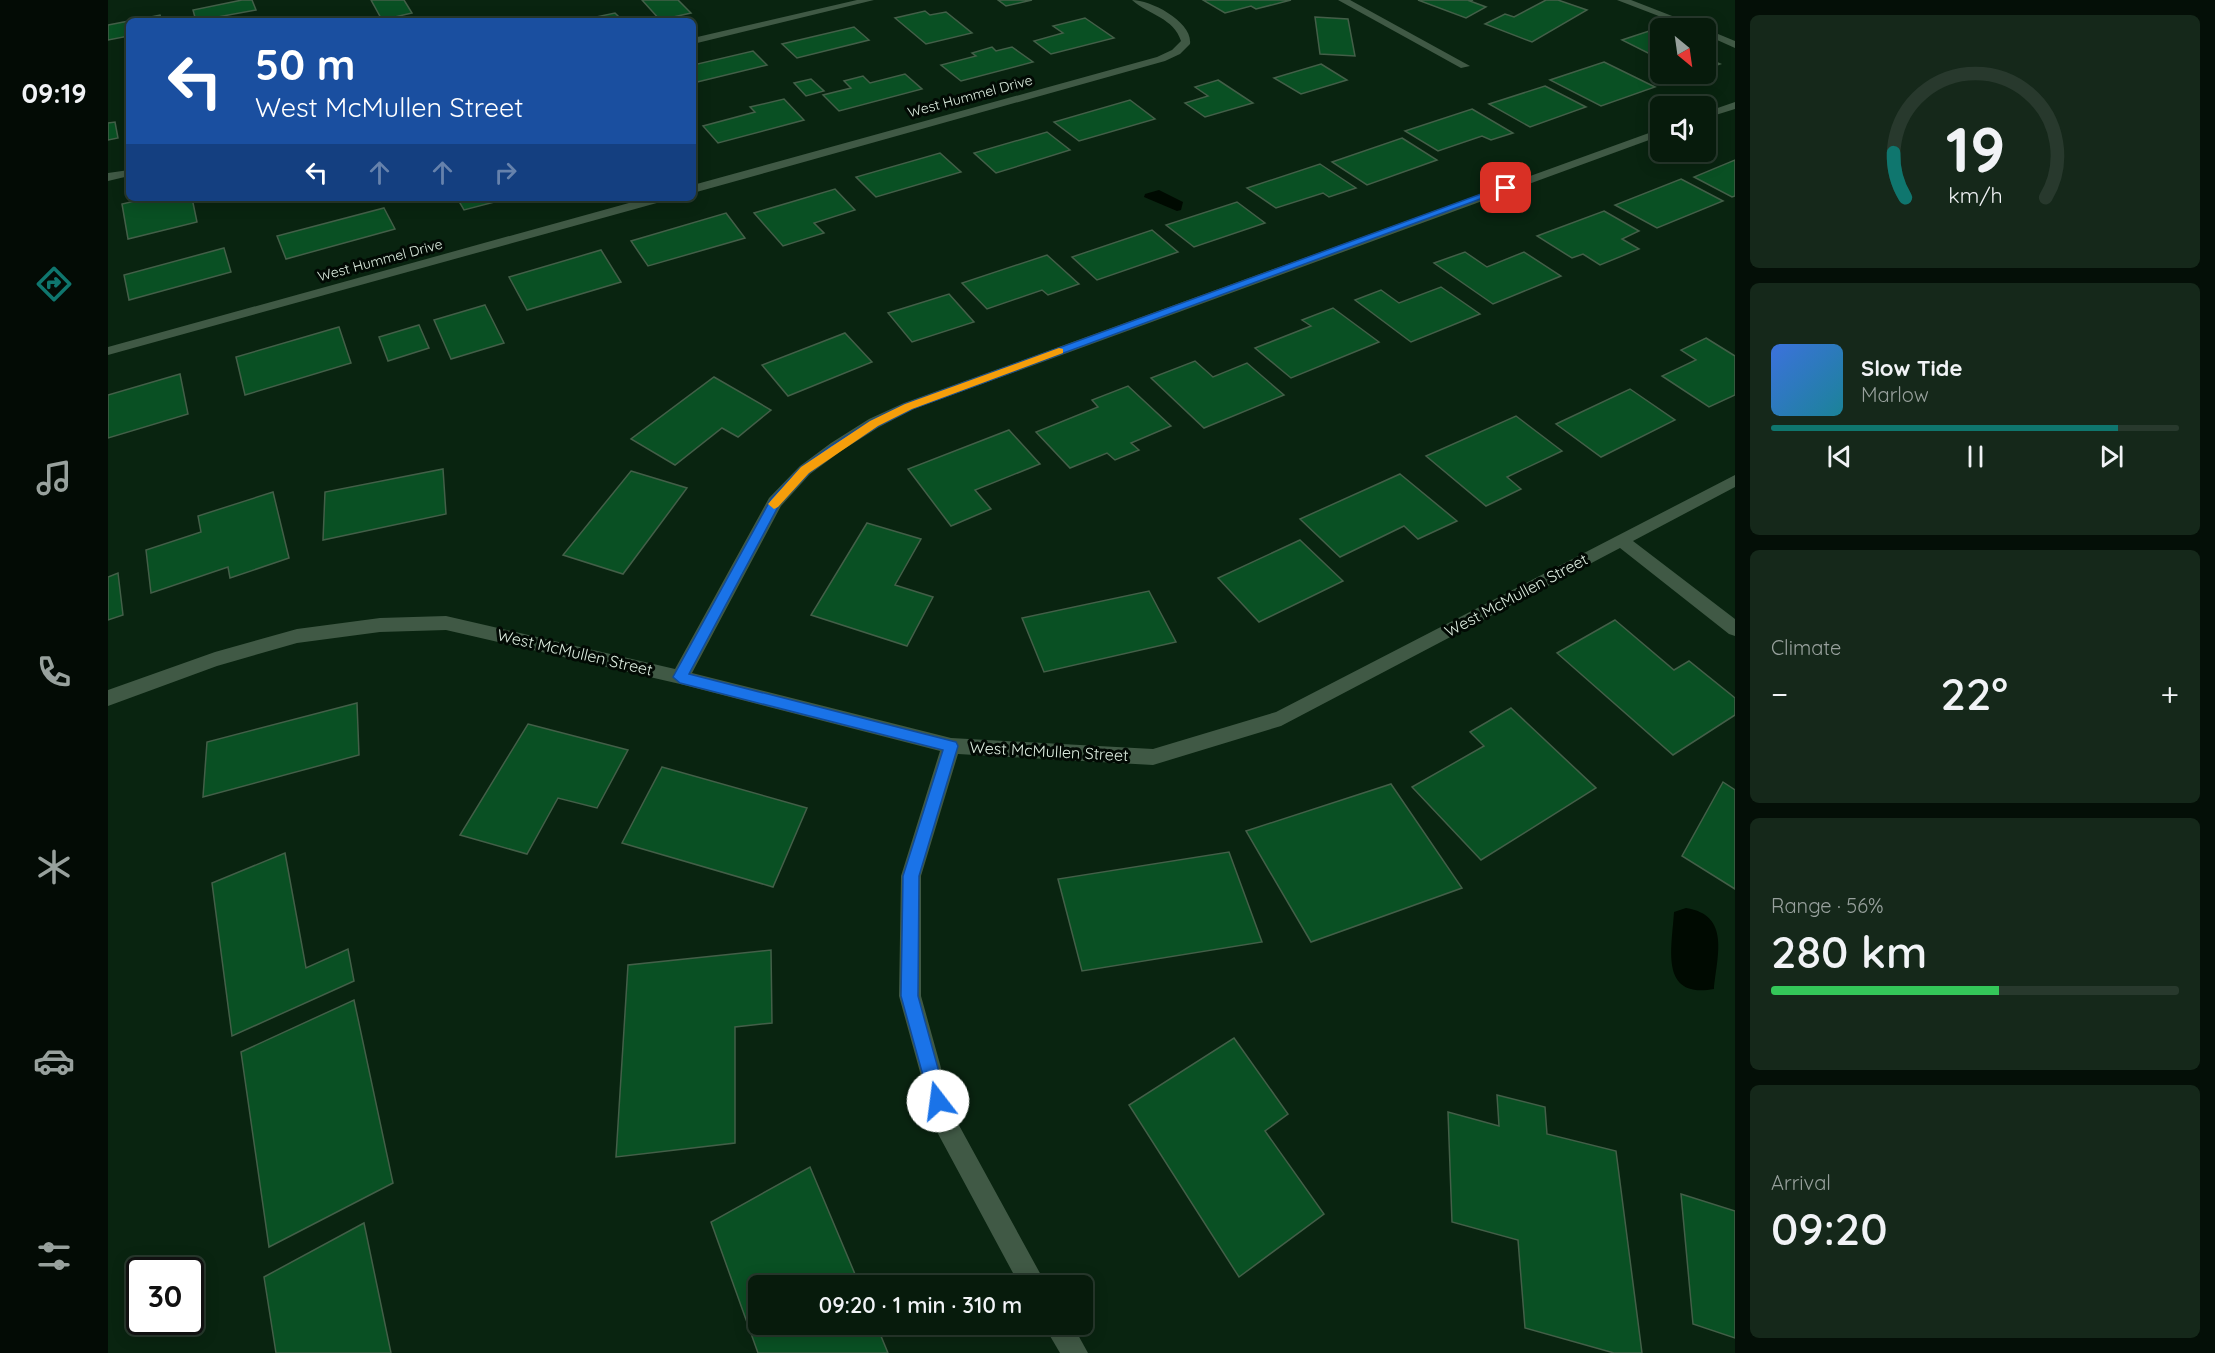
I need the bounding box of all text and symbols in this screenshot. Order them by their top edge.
north arrow [1650,18,1716,84]
map controls [1650,18,1716,162]
text: 50 m [255,38,355,91]
icon: left [156,42,234,120]
street label: West Hummel Drive [906,71,1035,121]
text: 09:19 [21,76,87,110]
text: West McMullen Street [255,90,523,124]
button: sound [1650,96,1716,162]
text: 19 [1945,110,2005,188]
icon: left [300,156,333,189]
icon: ahead [363,156,396,189]
icon: ahead [426,156,459,189]
icon: right [489,156,522,189]
pin [1480,162,1531,213]
icon: arrive [1489,171,1522,204]
text: km/h [1948,183,2002,209]
street label: West Hummel Drive [316,235,445,285]
icon: directions [33,263,75,305]
text: Slow Tide [1861,354,1962,382]
text: Marlow [1861,382,1929,407]
icon: previous [1823,440,1856,473]
icon: pause [1959,440,1992,473]
icon: next [2095,440,2128,473]
icon: music [33,457,75,499]
street label: West McMullen Street [1441,549,1591,641]
street label: West McMullen Street [495,624,655,680]
text: Climate [1771,635,1841,660]
icon: phone [33,651,75,693]
text: 22° [1941,665,2008,721]
text: − [1771,673,1788,714]
text: + [2160,673,2179,714]
street label: West McMullen Street [969,737,1129,765]
icon: climate [33,846,75,888]
text: Range · 56% [1771,893,1884,918]
text: 280 km [1771,923,1927,979]
icon: car [33,1040,75,1082]
position arrow [906,1069,970,1133]
text: Arrival [1771,1170,1831,1195]
text: 09:20 [1771,1200,1888,1256]
icon: filters [33,1235,75,1277]
speed limit sign: 30 [126,1257,204,1335]
text: 09:20 · 1 min · 310 m [819,1291,1022,1319]

